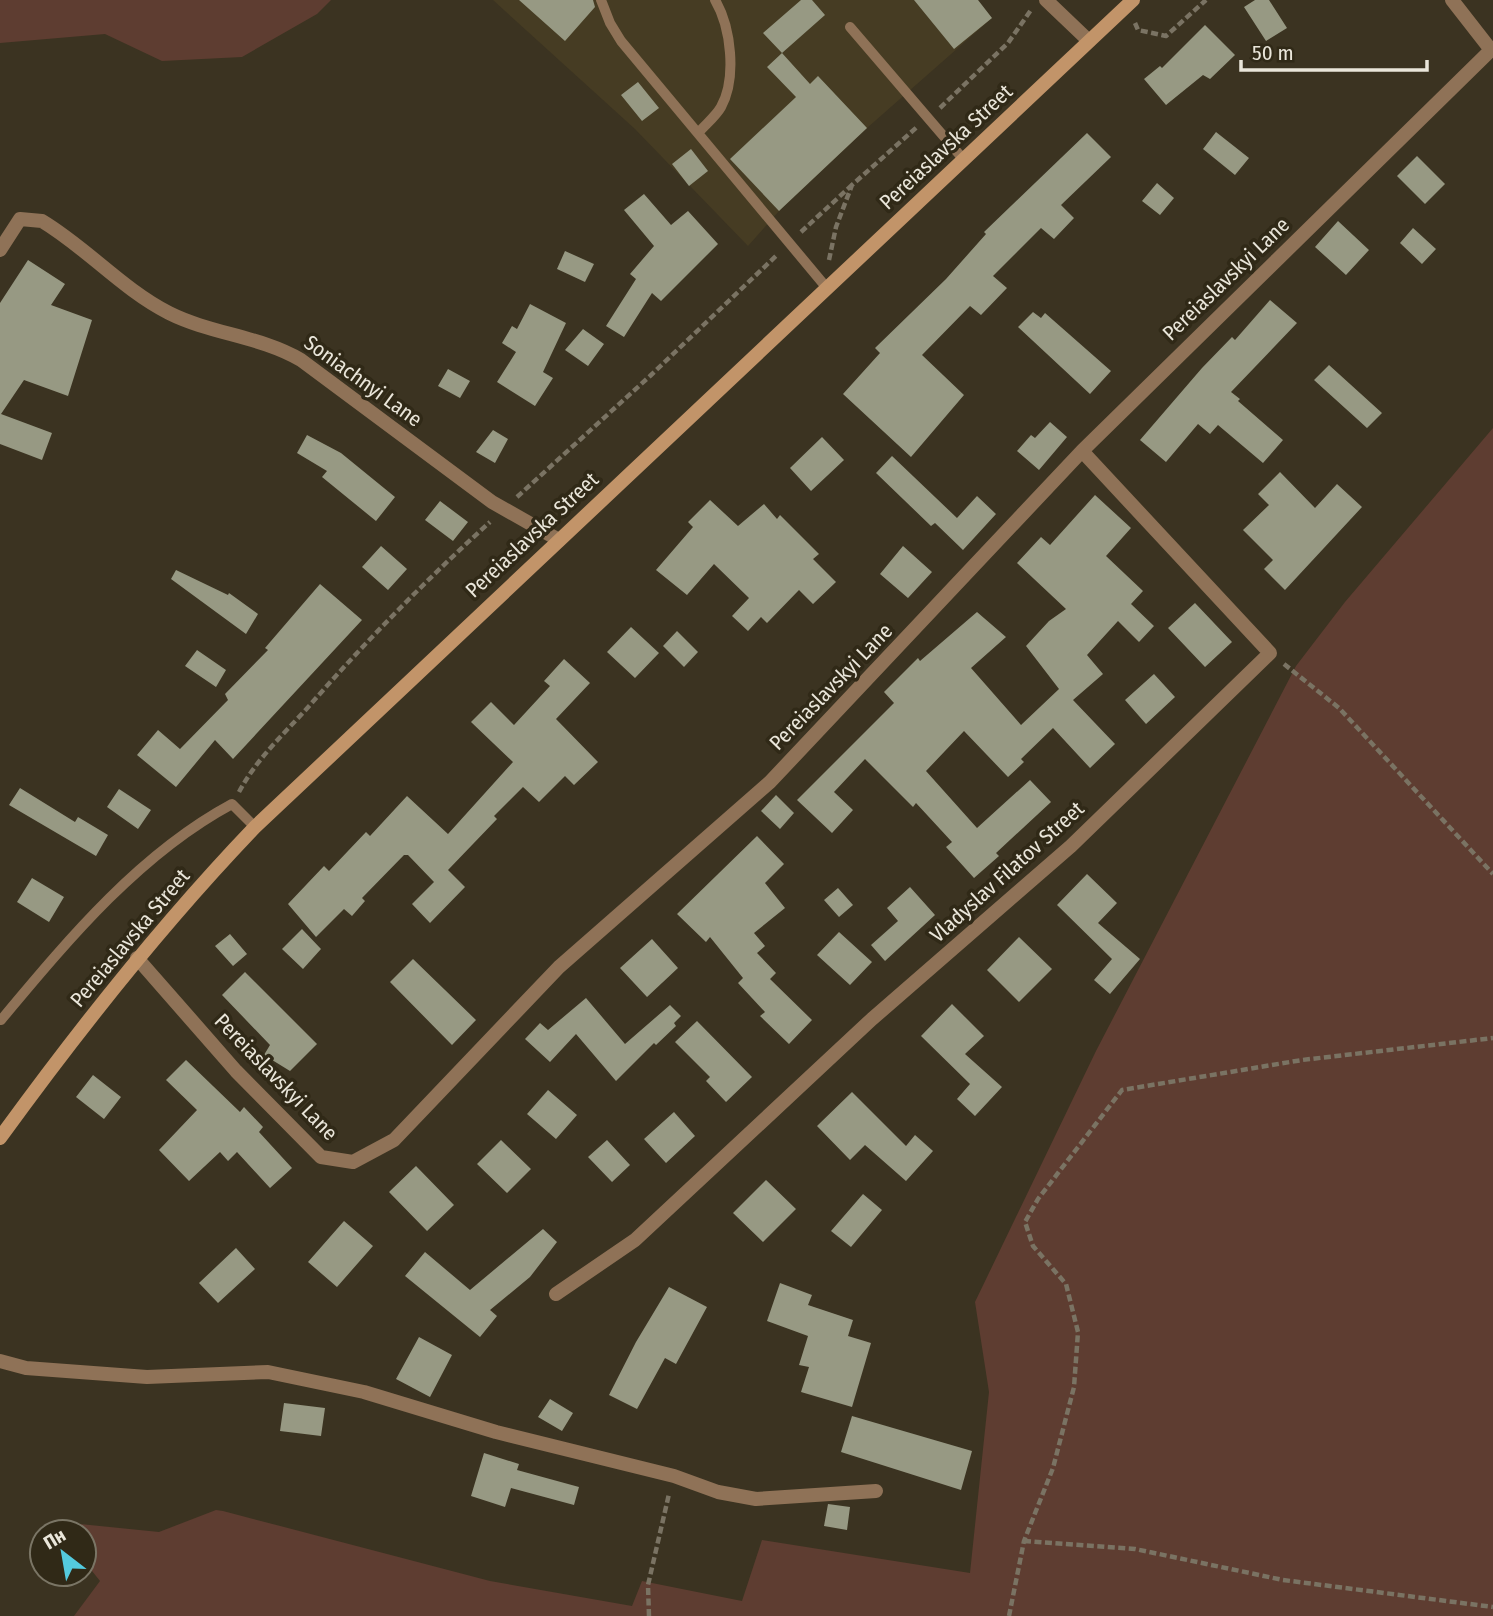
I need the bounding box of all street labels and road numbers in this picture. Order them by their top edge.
street label: Pereiaslavska Street [874,79,1018,215]
street label: Pereiaslavskyi Lane [1157,212,1295,346]
street label: Soniachnyi Lane [299,329,427,433]
street label: Pereiaslavska Street [460,467,604,603]
street label: Pereiaslavskyi Lane [764,618,898,756]
street label: Vladyslav Filatov Street [925,796,1090,948]
street label: Pereiaslavska Street [65,864,195,1012]
street label: Pereiaslavskyi Lane [209,1008,343,1146]

